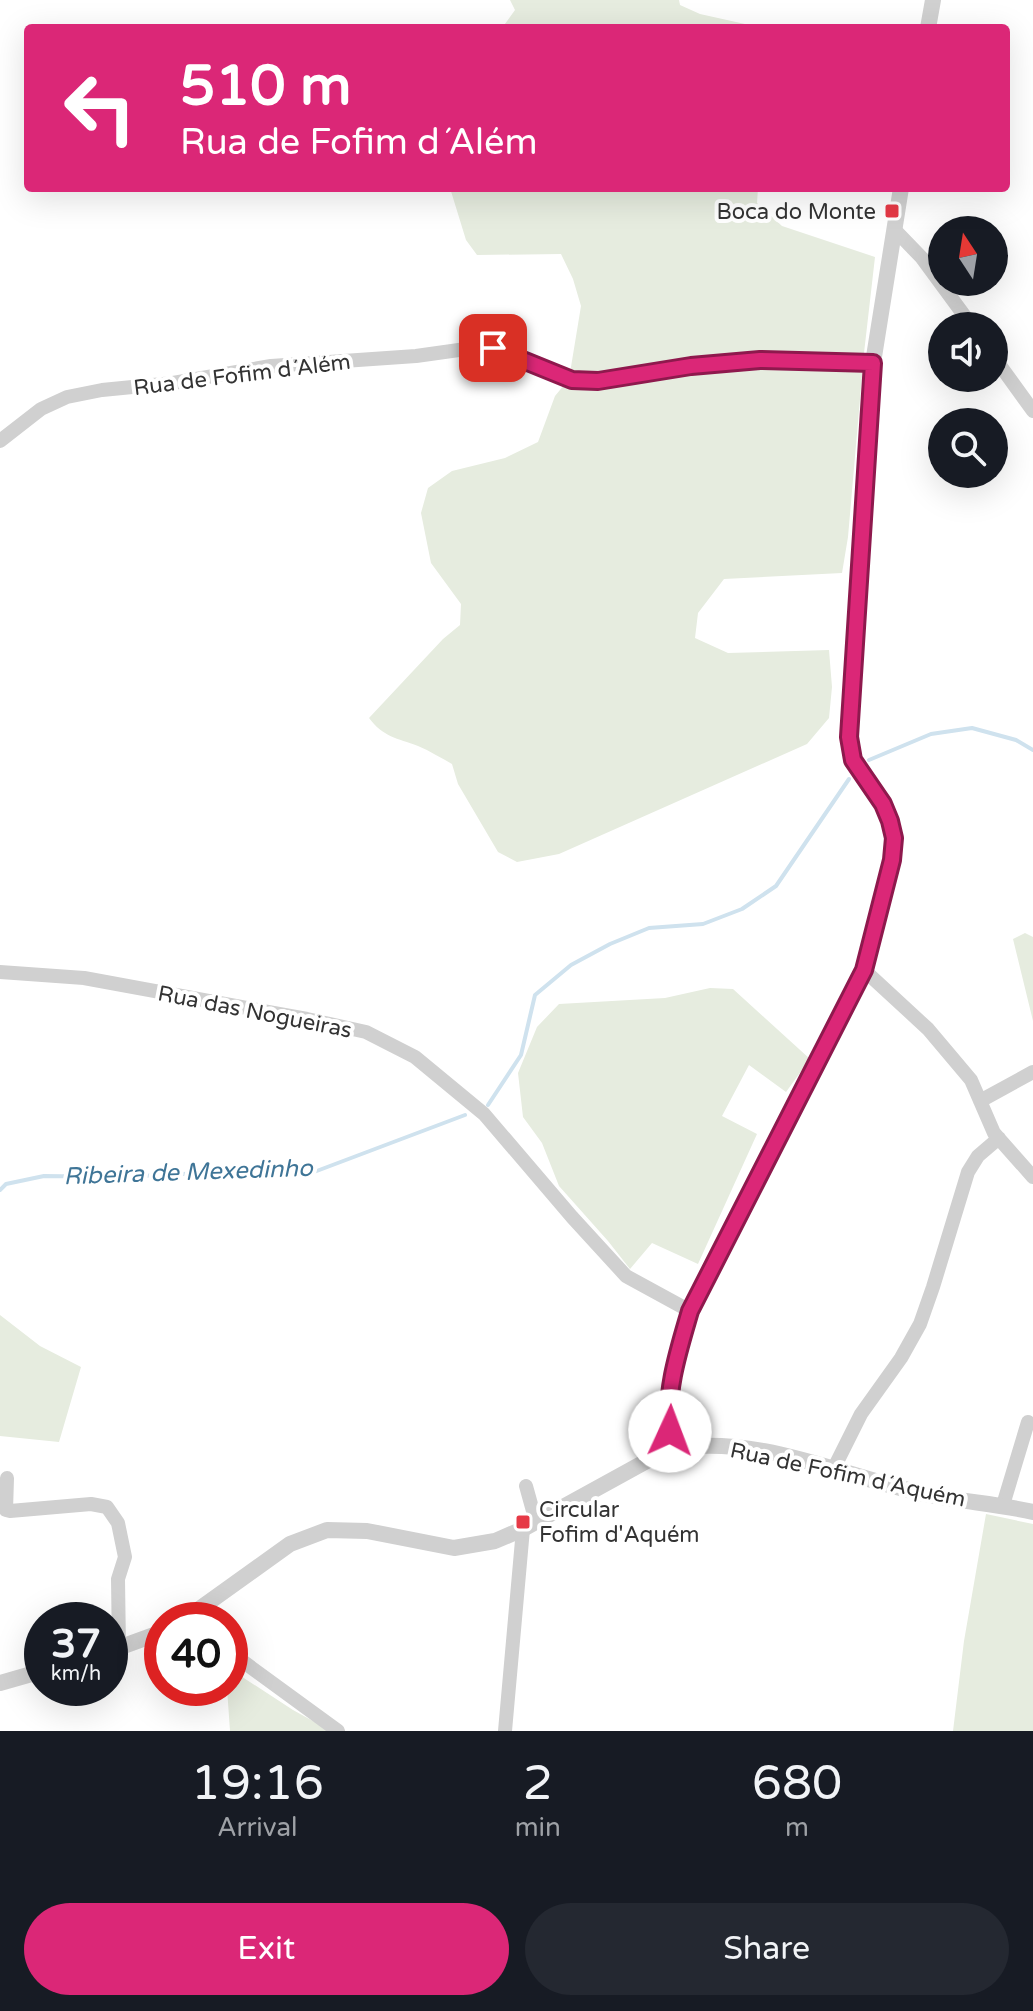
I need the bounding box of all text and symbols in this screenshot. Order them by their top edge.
text: 510 m [180,53,351,120]
icon: left [48,56,152,160]
text: Rua de Fofim d´Além [180,121,537,164]
place label: Boca do Monte [717,199,876,225]
marker: Boca do Monte [883,202,901,220]
north arrow [928,216,1008,296]
map controls [928,216,1008,488]
button: sound [928,312,1008,392]
pin [459,314,527,382]
icon: arrive [471,326,515,370]
street label: Rua de Fofim d´Além [132,349,352,401]
button: search [928,408,1008,488]
street label: Rua das Nogueiras [156,980,354,1044]
water label: Ribeira de Mexedinho [63,1154,314,1191]
position arrow [628,1389,712,1473]
street label: Rua de Fofim d´Aquém [728,1437,968,1513]
place label: Circular Fofim d'Aquém [539,1497,700,1548]
marker: Circular Fofim d'Aquém [514,1513,532,1531]
speed limit sign: 40 [144,1602,248,1706]
text: 37 [51,1620,101,1668]
text: km/h [51,1662,101,1686]
text: 19:16 [191,1755,324,1813]
text: 2 [523,1755,553,1813]
text: 680 [752,1755,842,1813]
text: Arrival [217,1812,298,1843]
text: min [515,1812,561,1843]
text: m [785,1812,809,1843]
button: Exit [24,1903,509,1995]
button: Share [525,1903,1009,1995]

